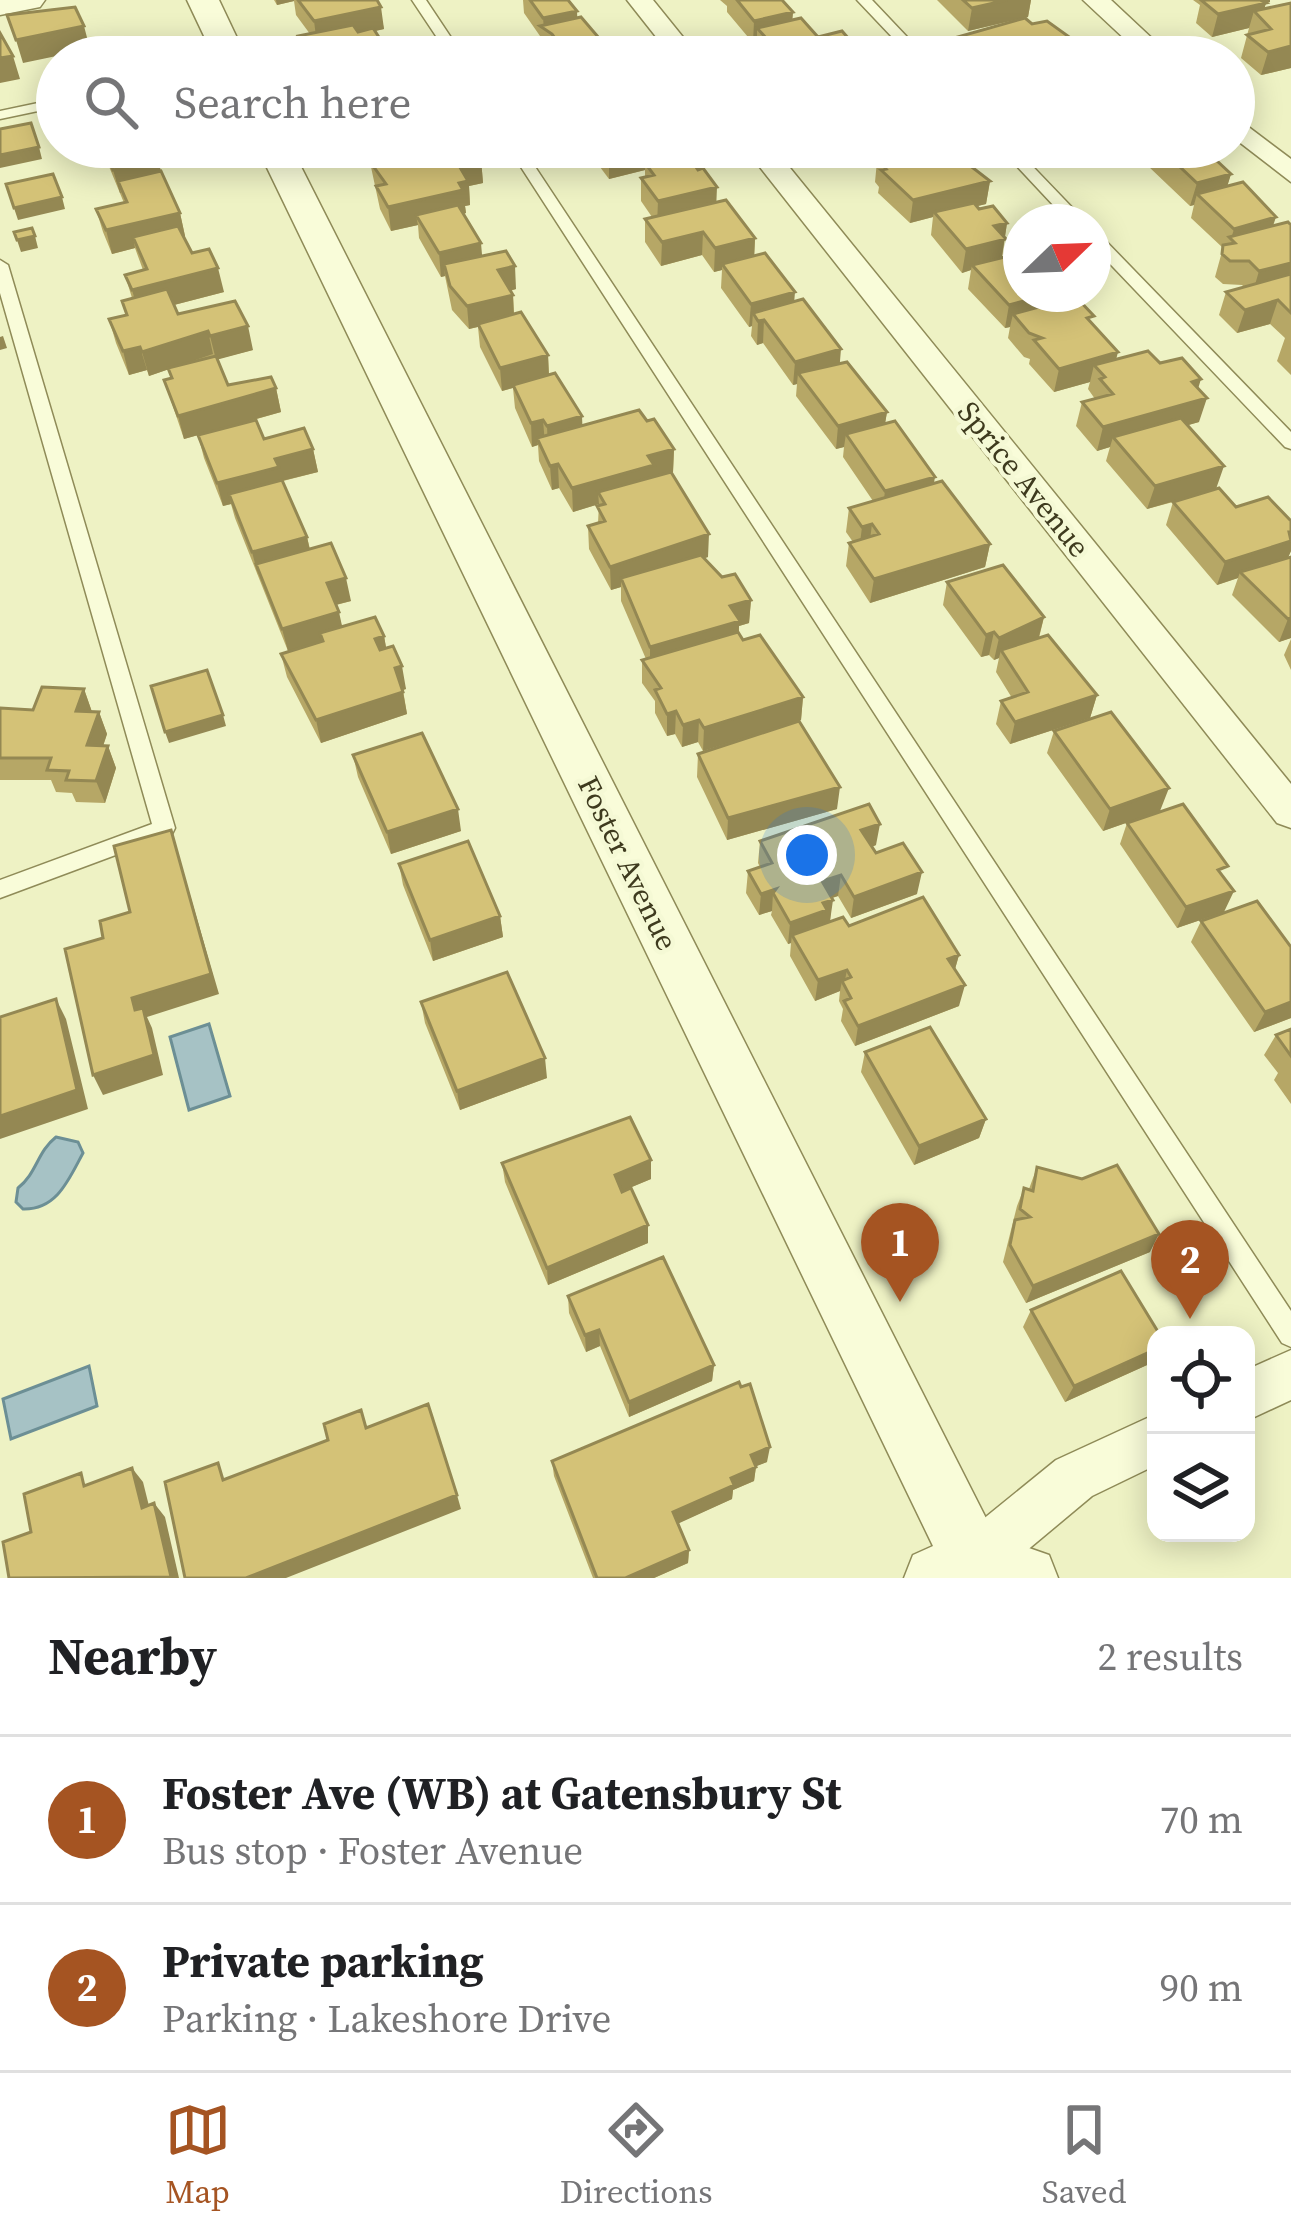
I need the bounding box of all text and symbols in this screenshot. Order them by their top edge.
search box [36,36,1255,168]
icon: search [78,69,144,135]
text: Search here [174,71,411,133]
north arrow [1003,204,1111,312]
street label: Sprice Avenue [948,392,1100,566]
street label: Foster Avenue [568,769,688,957]
your location [777,825,837,885]
pin: 1 [861,1203,939,1302]
pin: 2 [1151,1220,1229,1319]
map controls [1147,1326,1255,1542]
button: locate [1147,1326,1255,1434]
button: layers [1147,1434,1255,1542]
text: Nearby [48,1621,217,1691]
text: 2 results [1098,1630,1243,1683]
text: Foster Ave (WB) at Gatensbury St [162,1762,841,1824]
text: 1 [76,1793,98,1846]
text: 70 m [1160,1793,1243,1846]
text: Bus stop · Foster Avenue [162,1824,583,1877]
text: Private parking [162,1930,484,1992]
text: 2 [76,1961,98,2014]
text: 90 m [1160,1961,1243,2014]
text: Parking · Lakeshore Drive [162,1992,611,2045]
tab: Map [165,2097,231,2214]
tab: Directions [560,2097,713,2214]
tab: Saved [1042,2097,1126,2214]

